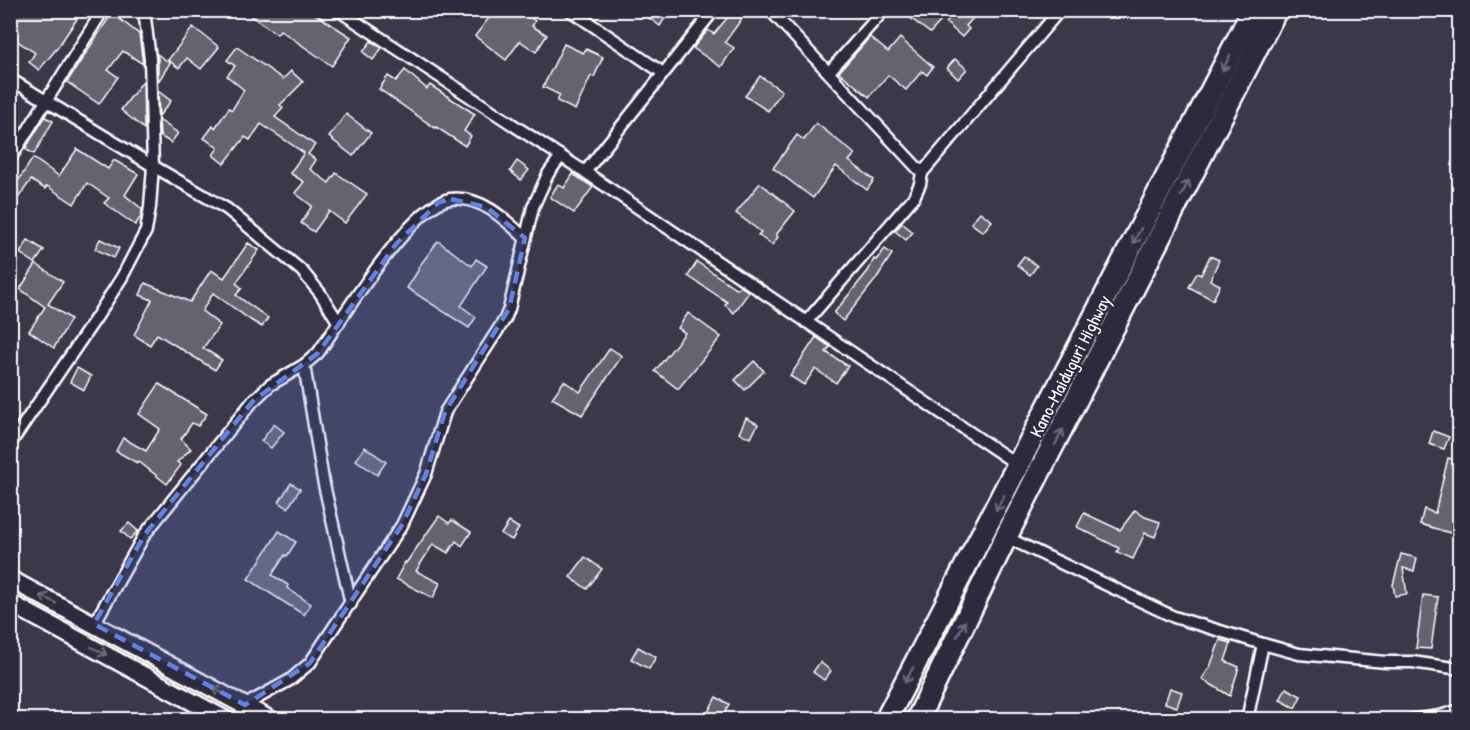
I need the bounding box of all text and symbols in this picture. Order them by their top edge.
one-way arrow [1220,53,1231,71]
one-way arrow [1180,179,1192,197]
one-way arrow [1131,227,1143,244]
street label: Kano-Maiduguri Highway [1023,290,1117,441]
one-way arrow [1054,428,1065,446]
one-way arrow [993,493,1005,511]
one-way arrow [40,593,57,605]
one-way arrow [956,621,968,639]
one-way arrow [90,645,107,657]
one-way arrow [903,666,914,684]
one-way arrow [211,686,229,697]

